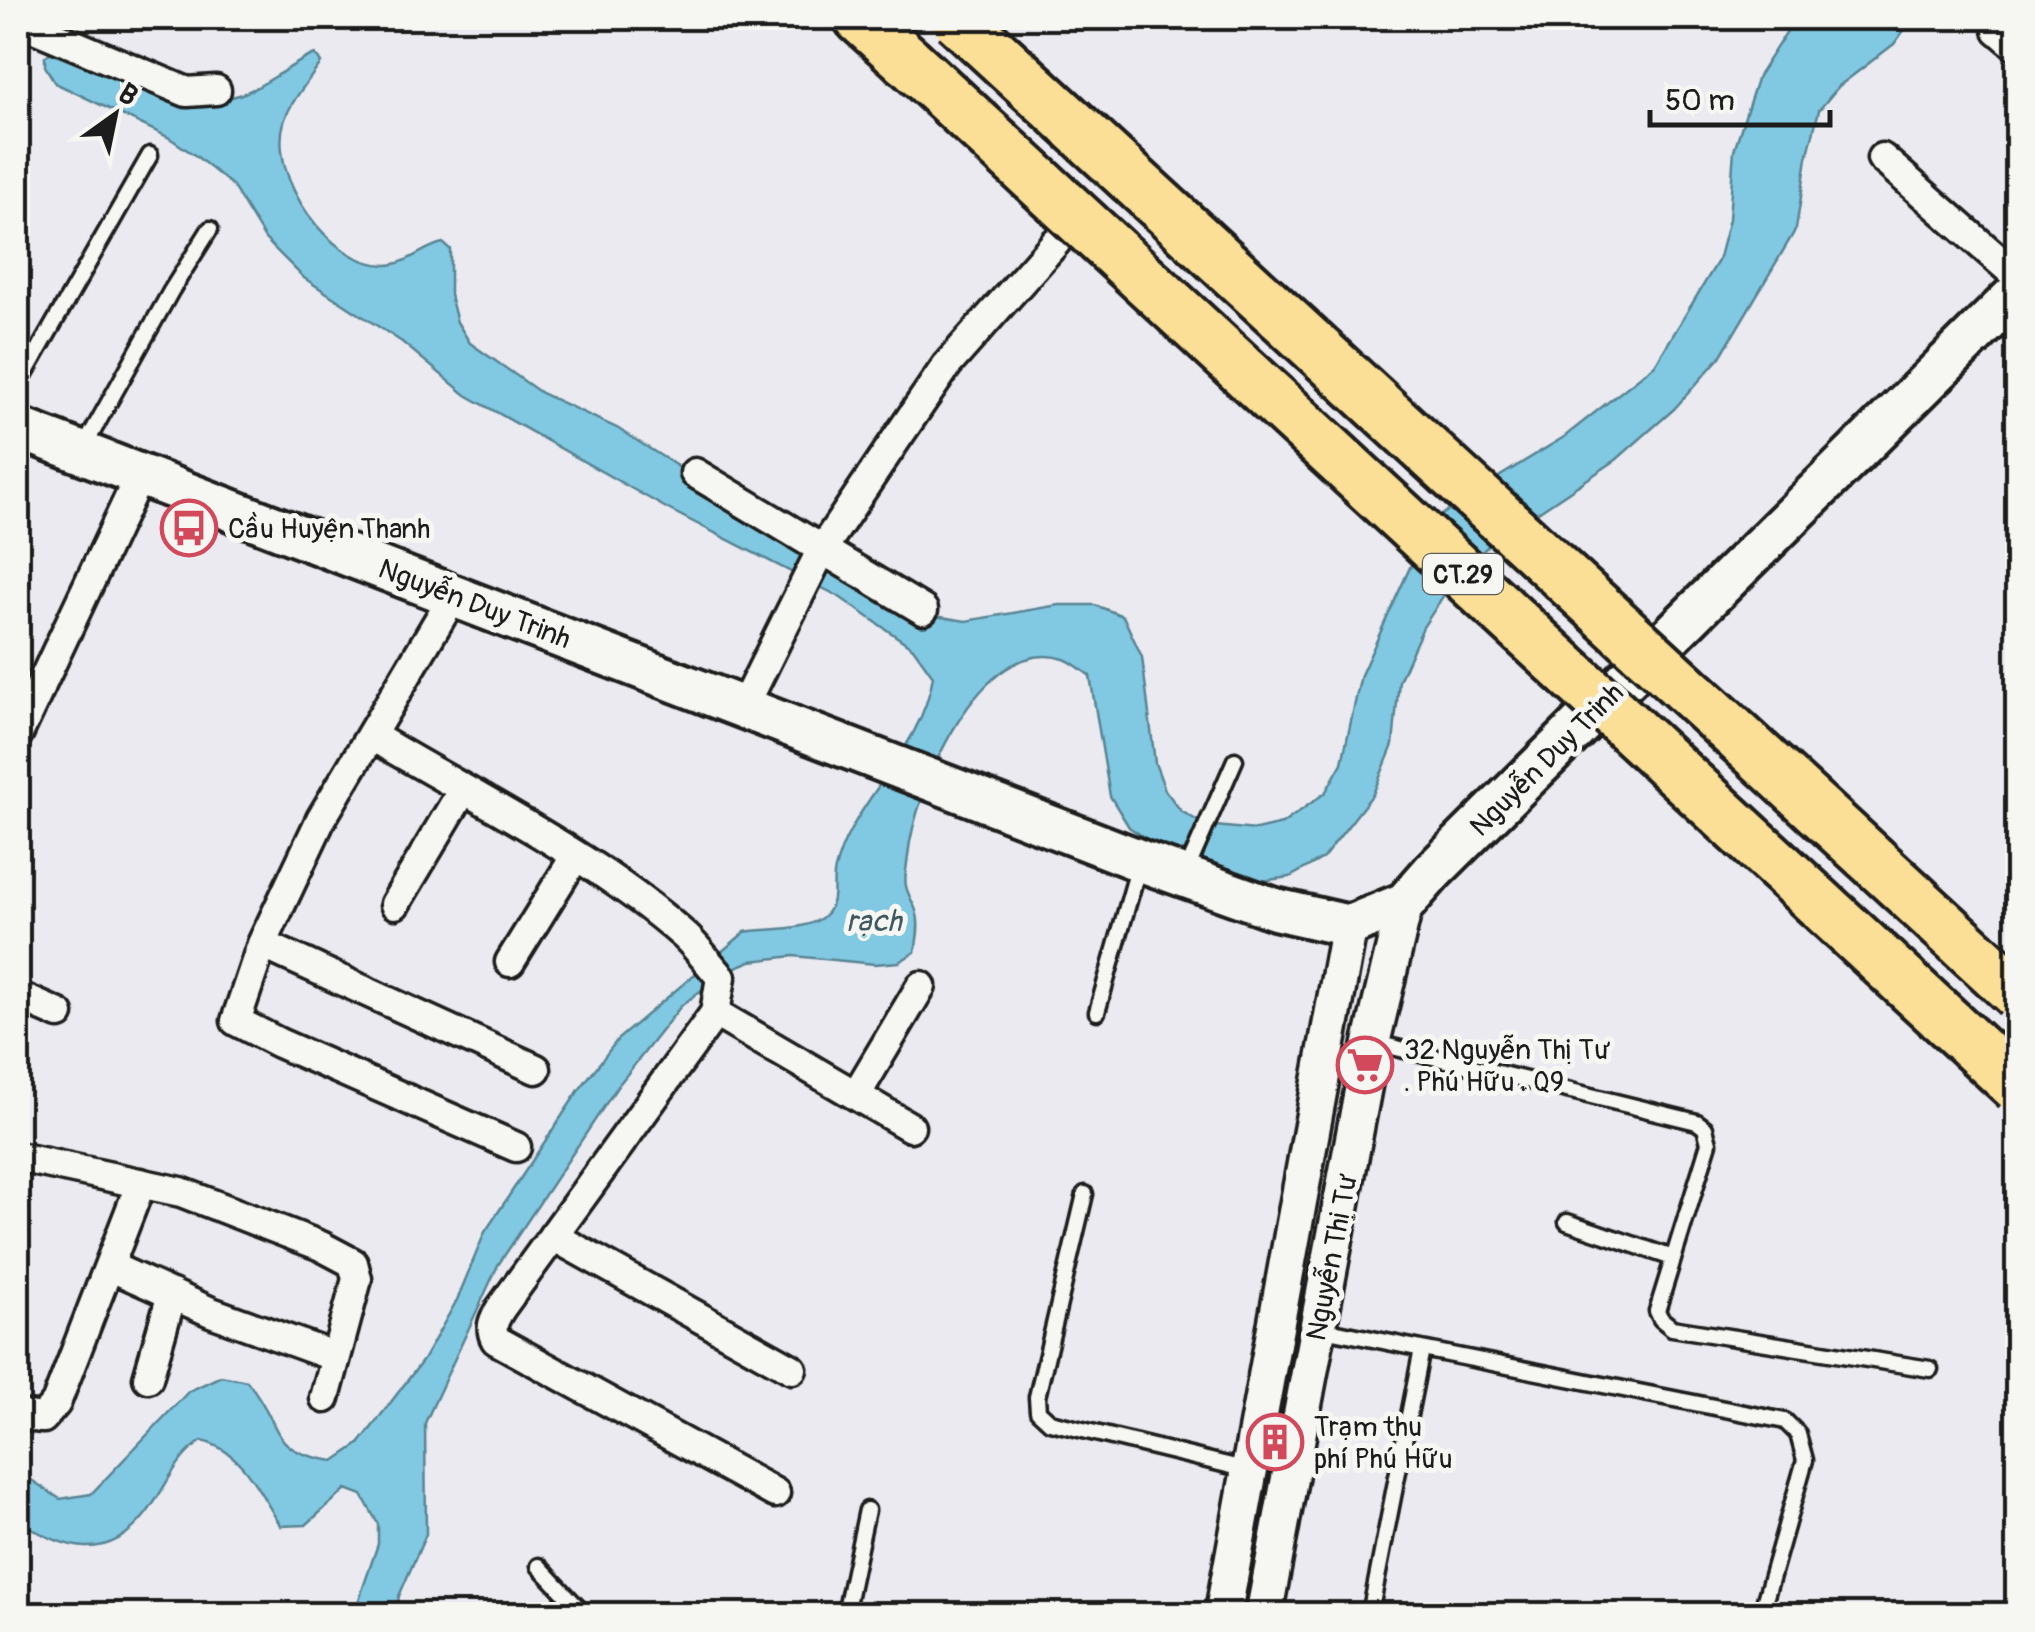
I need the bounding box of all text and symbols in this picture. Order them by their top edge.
north arrow [65,65,165,165]
scale bar [1650,65,1830,127]
text: B [112,76,144,114]
text: 50 m [1665,82,1735,119]
bus stop icon: Cầu Huyện Thanh [159,498,219,558]
place label: Cầu Huyện Thanh [228,511,430,547]
street label: Nguyễn Duy Trinh [373,552,576,657]
road number: CT.29 [1423,554,1503,594]
street label: Nguyễn Duy Trinh [1463,676,1631,844]
water label: rạch [846,903,903,940]
place label: 32 Nguyễn Thị Tư . Phú Hữu . Q9 [1404,1033,1610,1100]
supermarket icon: 32 Nguyễn Thị Tư . Phú Hữu . Q9 [1335,1035,1395,1095]
street label: Nguyễn Thị Tư [1299,1171,1366,1344]
place label: Trạm thu phí Phú Hữu [1314,1410,1453,1477]
building icon: Trạm thu phí Phú Hữu [1245,1412,1305,1472]

